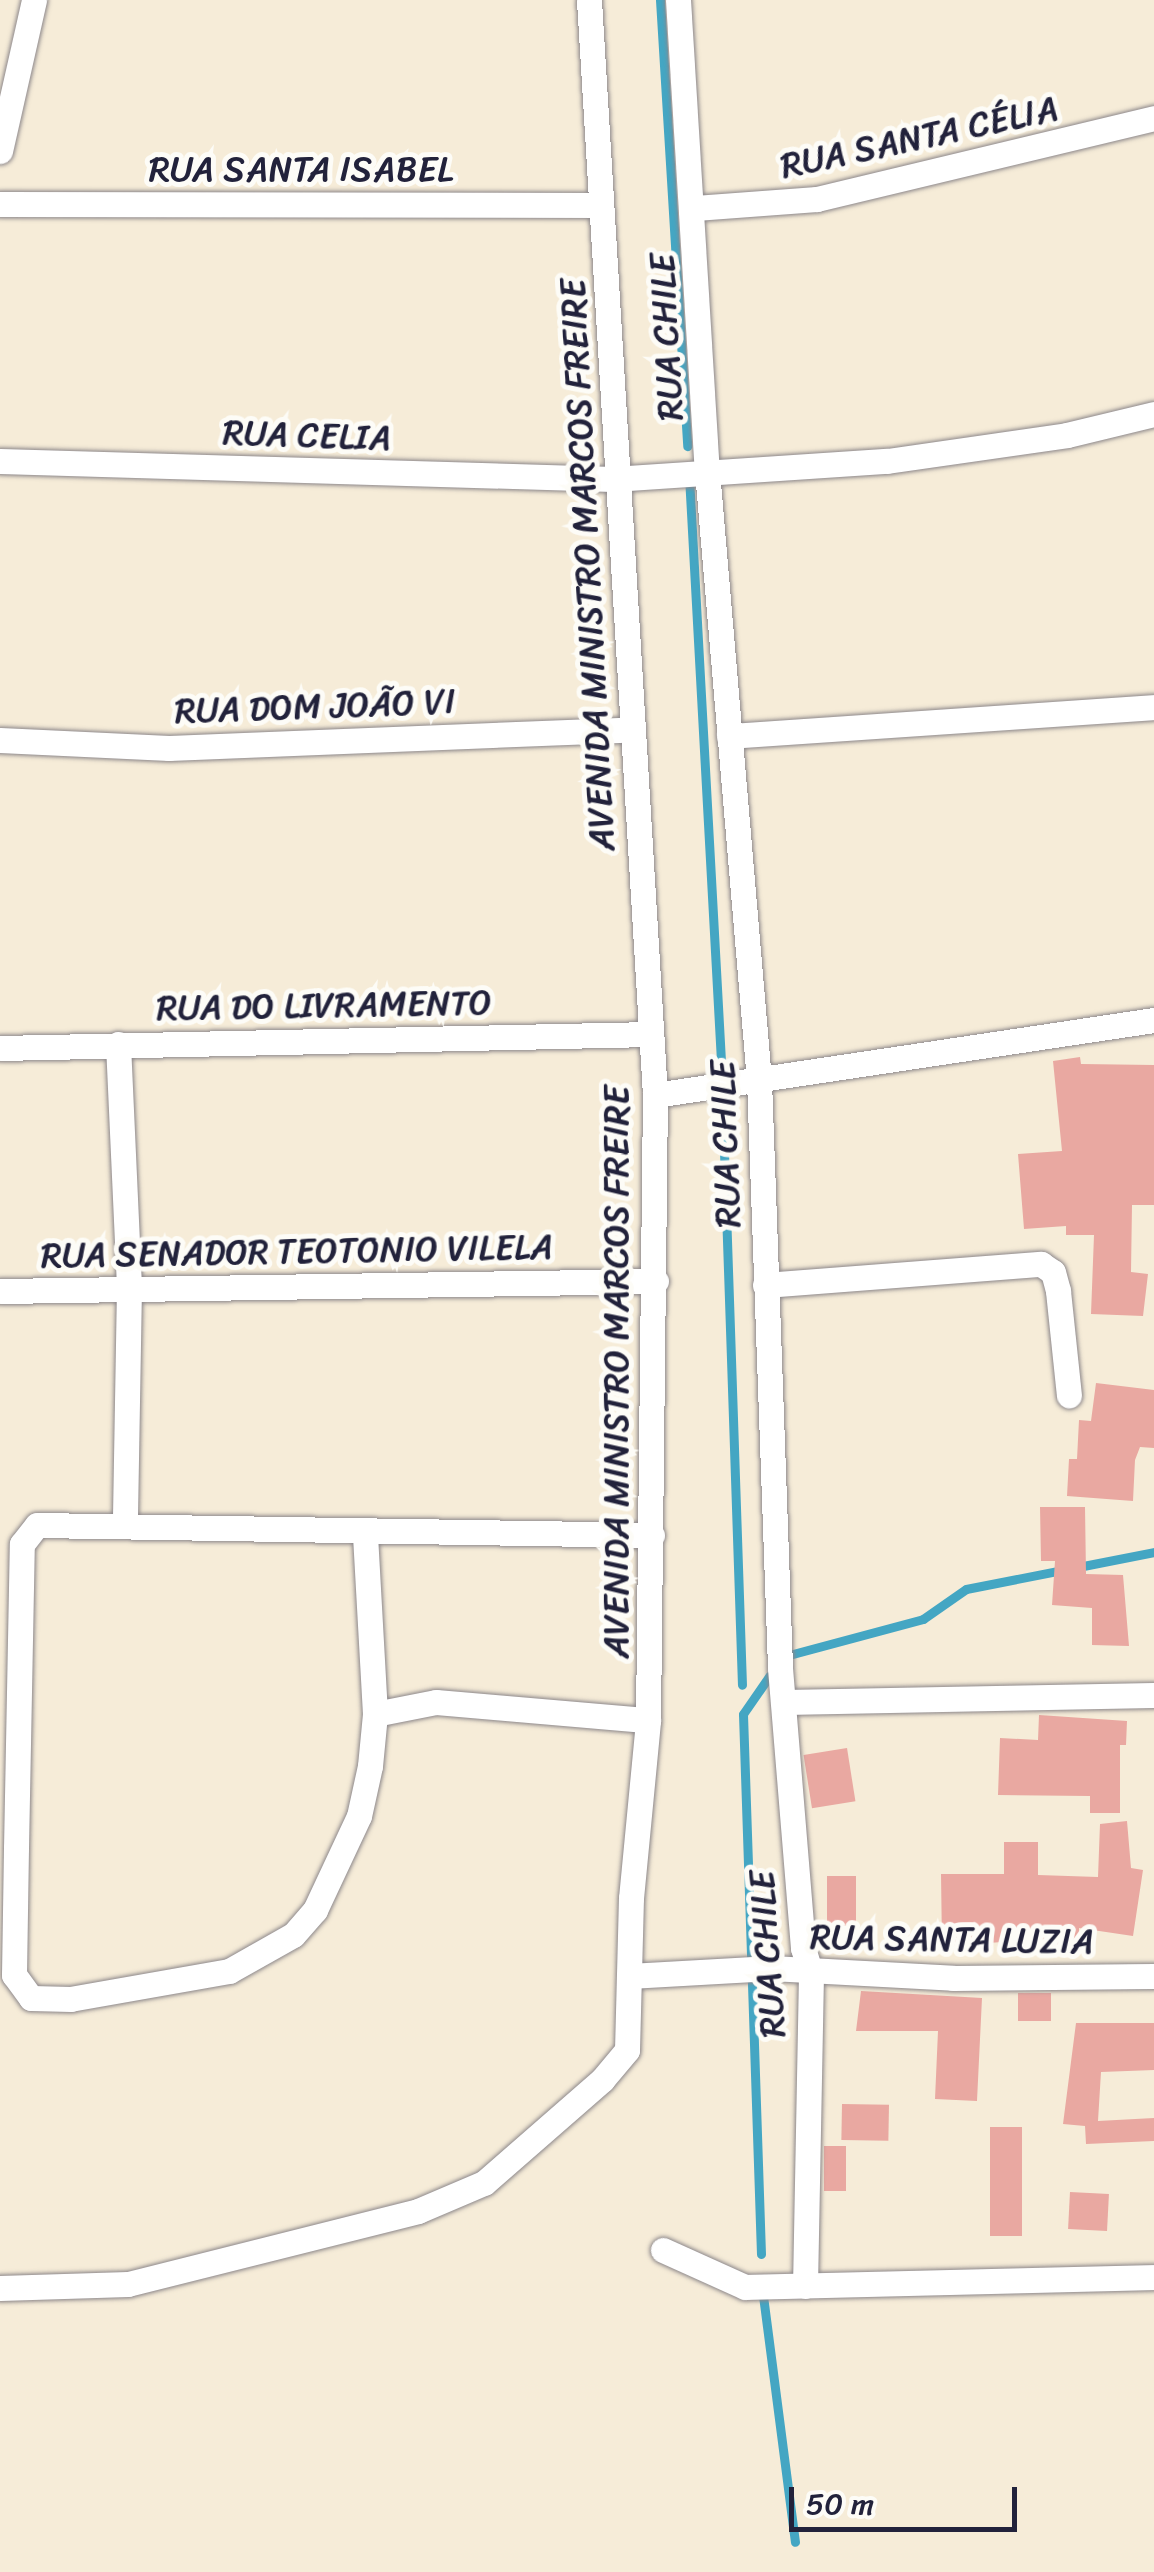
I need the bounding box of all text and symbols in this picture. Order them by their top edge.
street label: RUA SANTA CÉLIA [776,87,1062,187]
street label: RUA SANTA ISABEL [148,148,454,190]
street label: RUA CHILE [641,251,691,423]
street label: AVENIDA MINISTRO MARCOS FREIRE [551,275,623,855]
street label: RUA CELIA [224,411,390,459]
street label: RUA DOM JOÃO VI [172,680,458,732]
street label: RUA DO LIVRAMENTO [157,981,491,1029]
street label: RUA CHILE [701,1058,749,1230]
street label: AVENIDA MINISTRO MARCOS FREIRE [595,1083,637,1661]
street label: RUA SENADOR TEOTONIO VILELA [37,1225,557,1277]
street label: RUA CHILE [740,1867,794,2041]
street label: RUA SANTA LUZIA [811,1916,1093,1962]
scale bar [794,2467,1022,2529]
text: 50 m [806,2477,874,2531]

